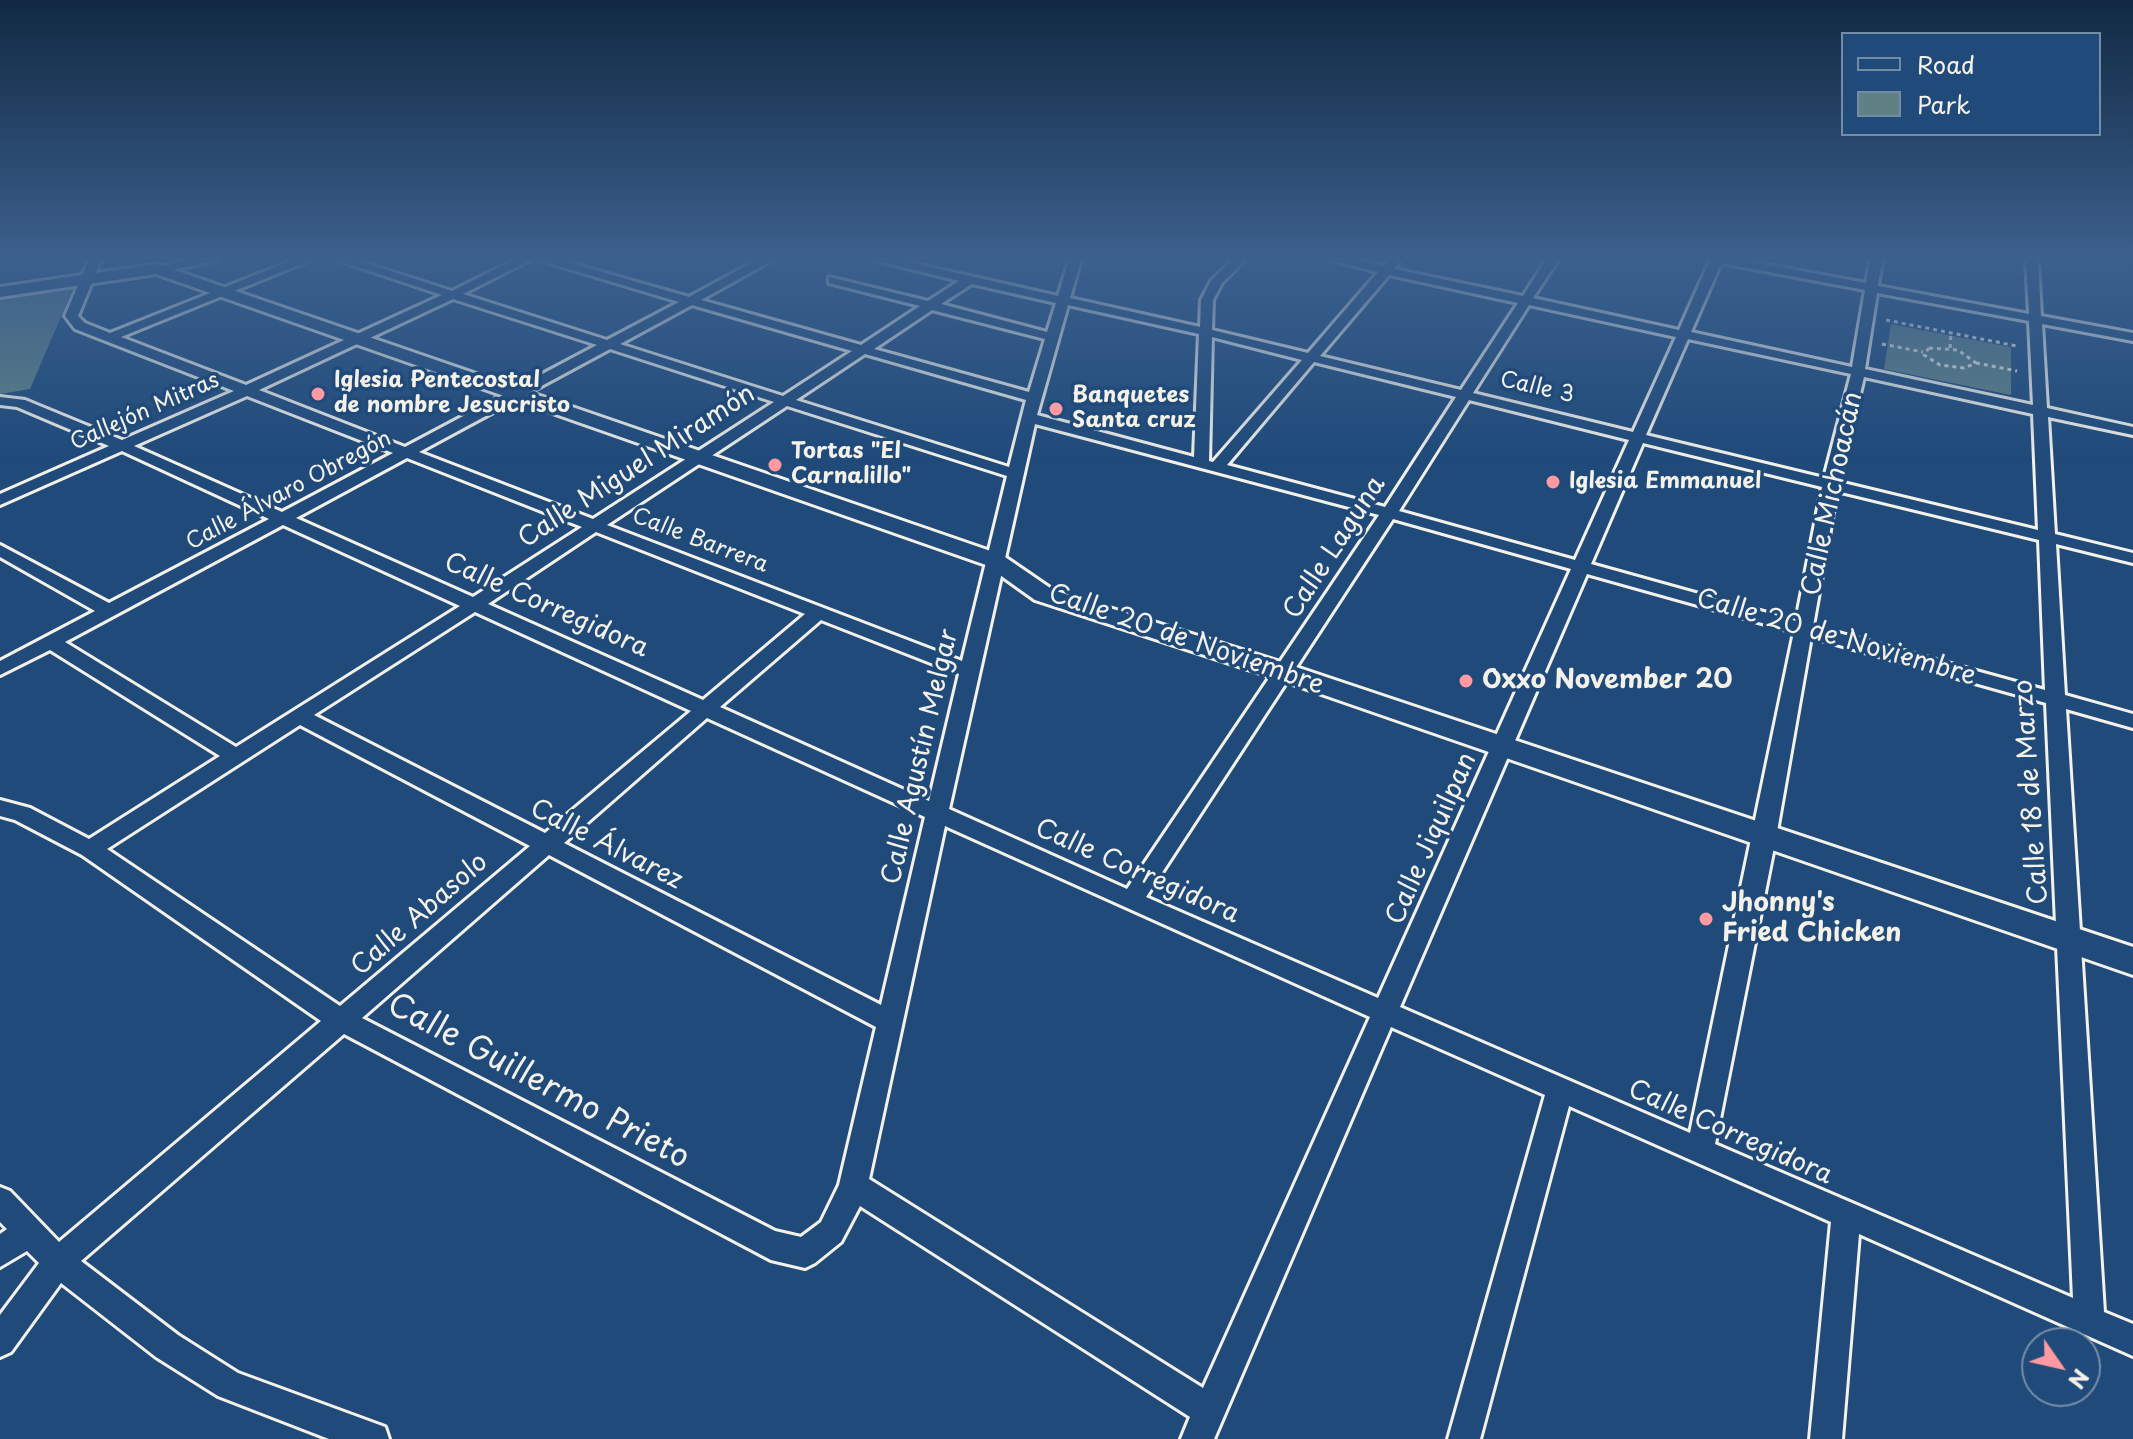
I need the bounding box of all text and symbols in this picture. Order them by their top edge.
legend [1841,32,2101,136]
text: Road [1917,46,1975,82]
text: Park [1917,86,1971,122]
street label: Callejón Mitras [66,367,224,457]
street label: Calle 3 [1497,367,1577,409]
place label: Iglesia Pentecostal de nombre Jesucristo [334,368,570,420]
street label: Calle Miguel Miramón [513,379,761,555]
place label: Banquetes Santa cruz [1072,383,1196,434]
marker: Iglesia Pentecostal de nombre Jesucristo [309,385,327,403]
street label: Calle Michoacán [1796,389,1870,599]
marker: Banquetes Santa cruz [1047,400,1065,418]
street label: Calle Álvaro Obregón [182,426,396,556]
place label: Tortas "El Carnalillo" [791,439,911,490]
marker: Tortas "El Carnalillo" [766,456,784,474]
place label: Iglesia Emmanuel [1569,469,1761,495]
street label: Calle Laguna [1277,471,1393,625]
marker: Iglesia Emmanuel [1544,473,1562,491]
street label: Calle Barrera [628,503,772,579]
street label: Calle Corregidora [439,547,653,665]
street label: Calle 20 de Noviembre [1044,578,1328,702]
street label: Calle 20 de Noviembre [1693,583,1979,693]
street label: Calle Agustín Melgar [876,626,966,888]
place label: Oxxo November 20 [1482,665,1732,697]
marker: Oxxo November 20 [1457,672,1475,690]
street label: Calle 18 de Marzo [2009,678,2055,906]
street label: Calle Jiquilpan [1380,748,1484,930]
street label: Calle Álvarez [525,793,687,897]
street label: Calle Corregidora [1030,813,1244,931]
street label: Calle Abasolo [345,847,495,983]
place label: Jhonny's Fried Chicken [1722,888,1901,950]
marker: Jhonny's Fried Chicken [1697,910,1715,928]
street label: Calle Guillermo Prieto [380,986,696,1178]
street label: Calle Corregidora [1623,1074,1837,1192]
north arrow [2021,1327,2101,1407]
text: N [2061,1363,2098,1396]

